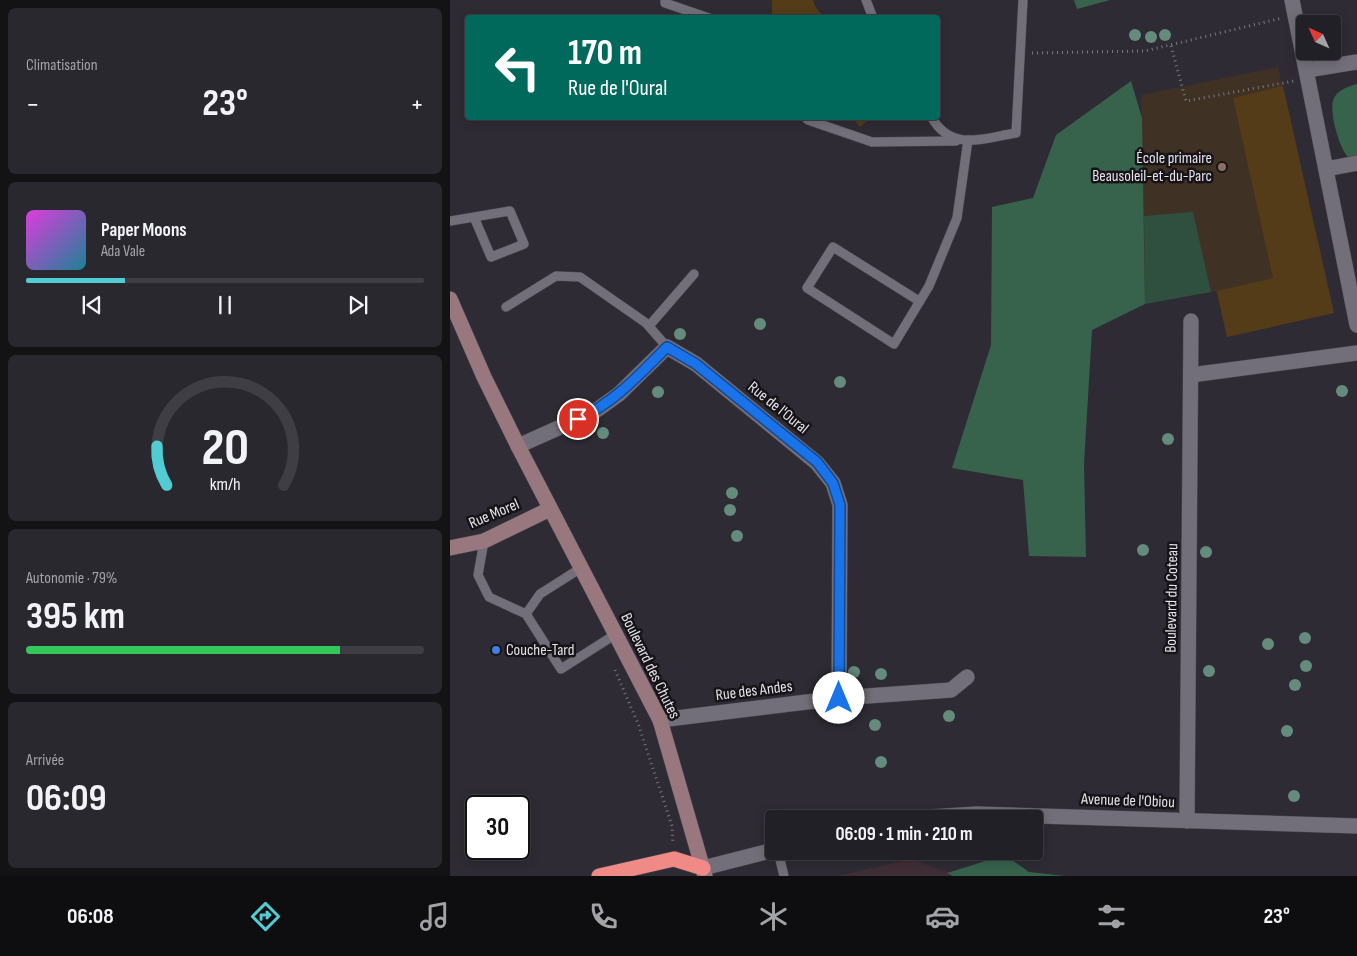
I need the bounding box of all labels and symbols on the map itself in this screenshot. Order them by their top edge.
north arrow [1296,15,1341,60]
place label: École primaire Beausoleil-et-du-Parc [1092,149,1212,186]
marker: École primaire Beausoleil-et-du-Parc [1216,161,1228,173]
street label: Rue de l'Oural [744,378,812,438]
pin [557,398,599,440]
street label: Rue Morel [466,495,522,533]
street label: Boulevard du Coteau [1162,543,1182,653]
street label: Boulevard des Chutes [616,610,684,722]
place label: Couche-Tard [506,641,574,660]
marker: Couche-Tard [490,644,502,656]
position arrow [812,671,864,723]
street label: Rue des Andes [714,677,794,705]
street label: Avenue de l'Obiou [1080,790,1175,812]
speed limit sign: 30 [465,795,530,860]

